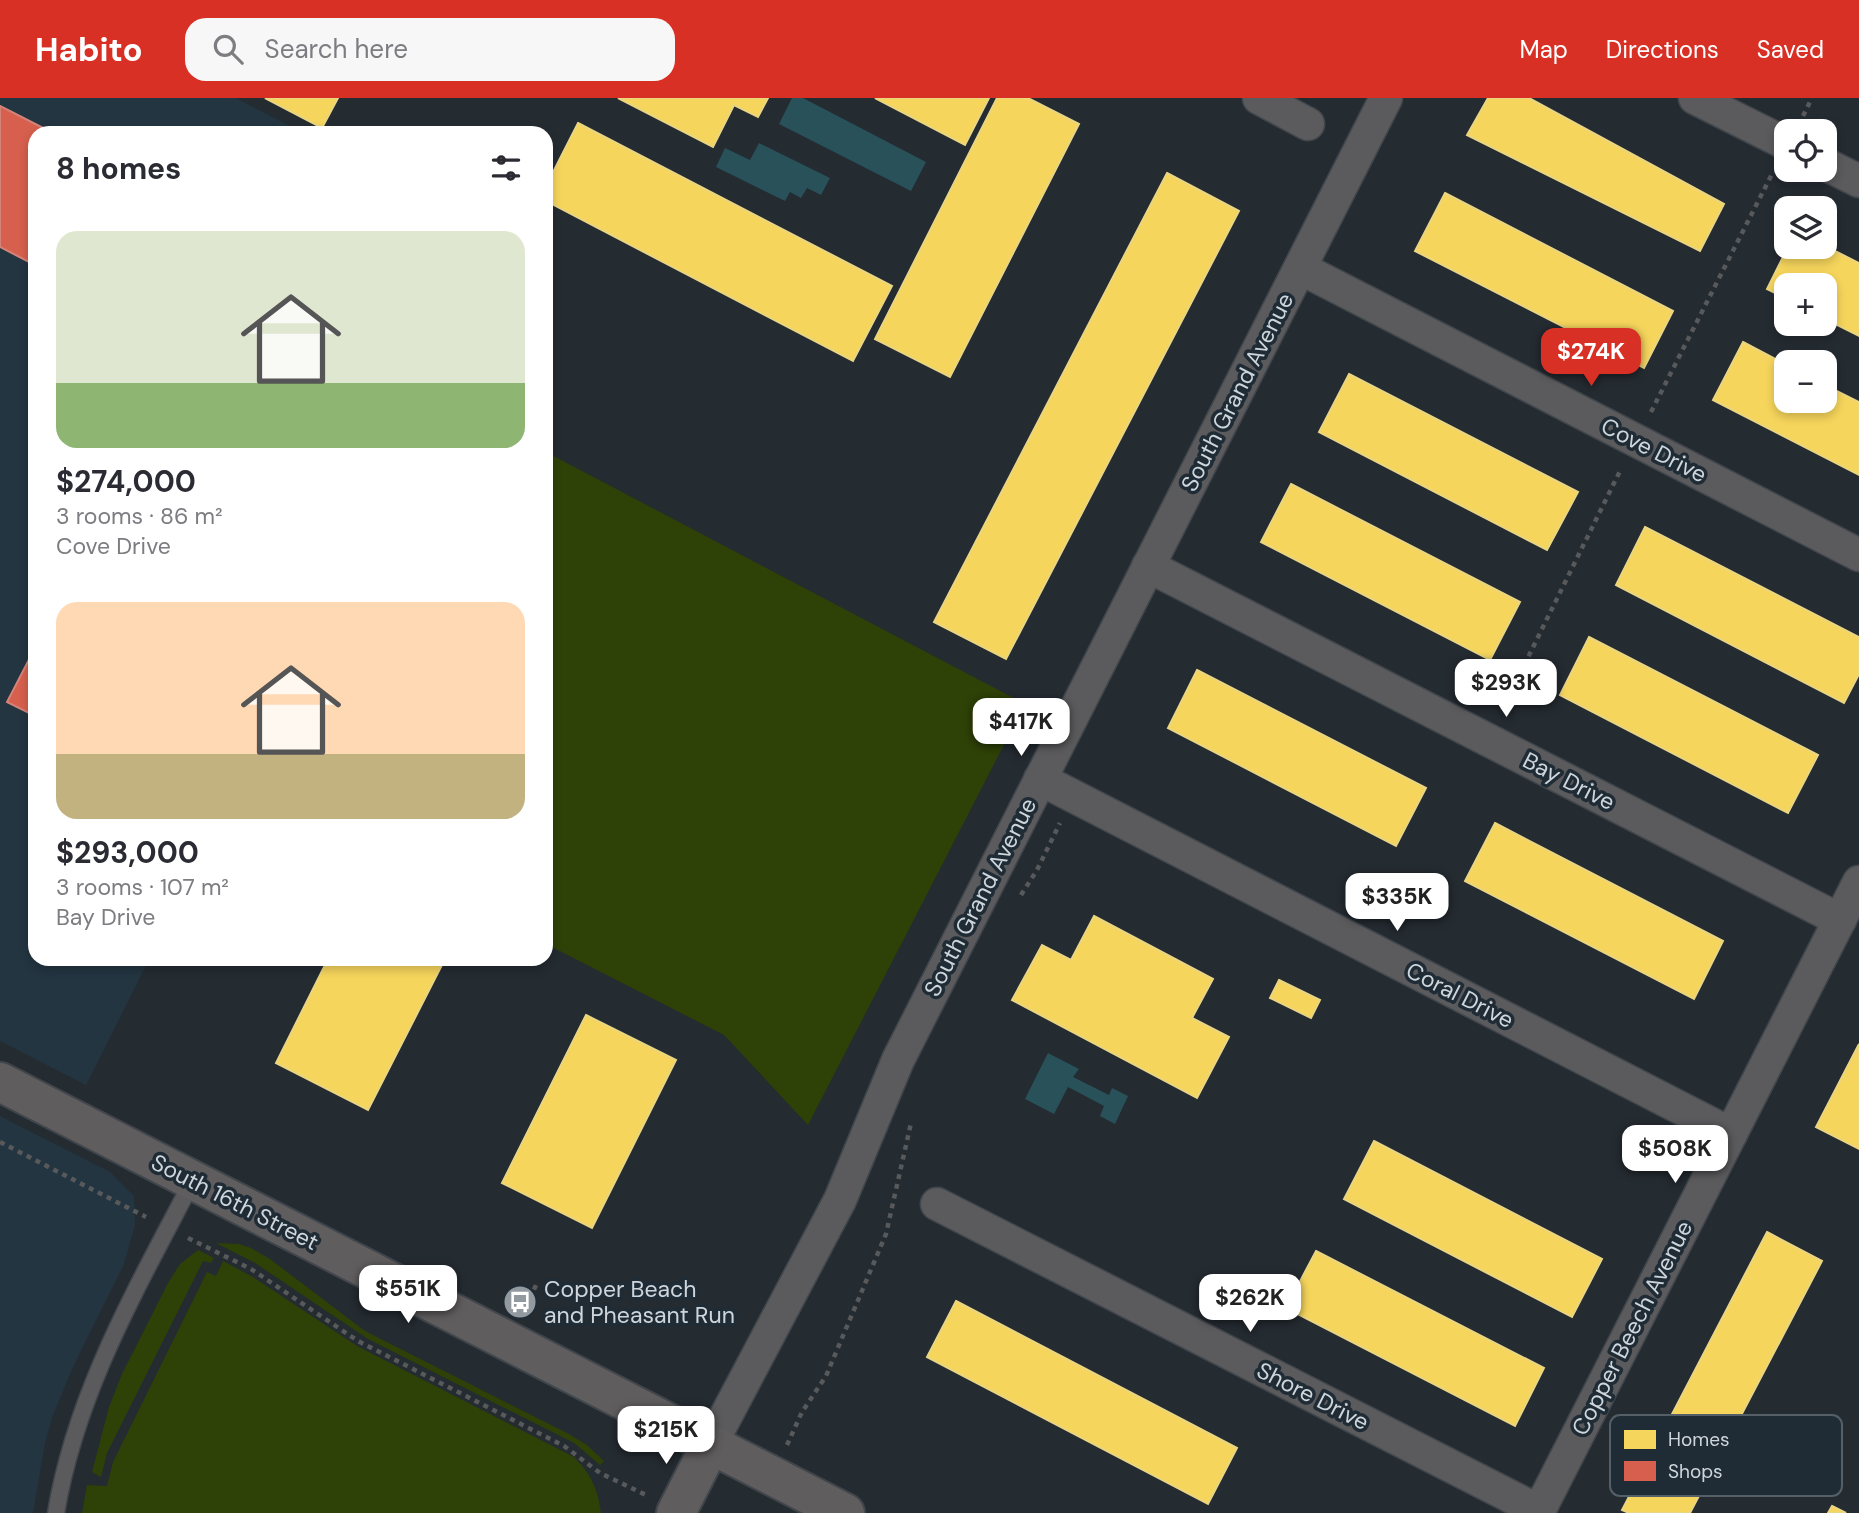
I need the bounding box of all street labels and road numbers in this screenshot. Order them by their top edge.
street label: South Grand Avenue [1174,288,1300,496]
street label: Cove Drive [1596,411,1712,489]
street label: Bay Drive [1518,745,1620,817]
street label: South Grand Avenue [917,793,1043,1001]
street label: Coral Drive [1401,955,1519,1035]
street label: South 16th Street [146,1147,324,1257]
street label: Copper Beech Avenue [1565,1215,1699,1441]
street label: Shore Drive [1252,1355,1374,1437]

